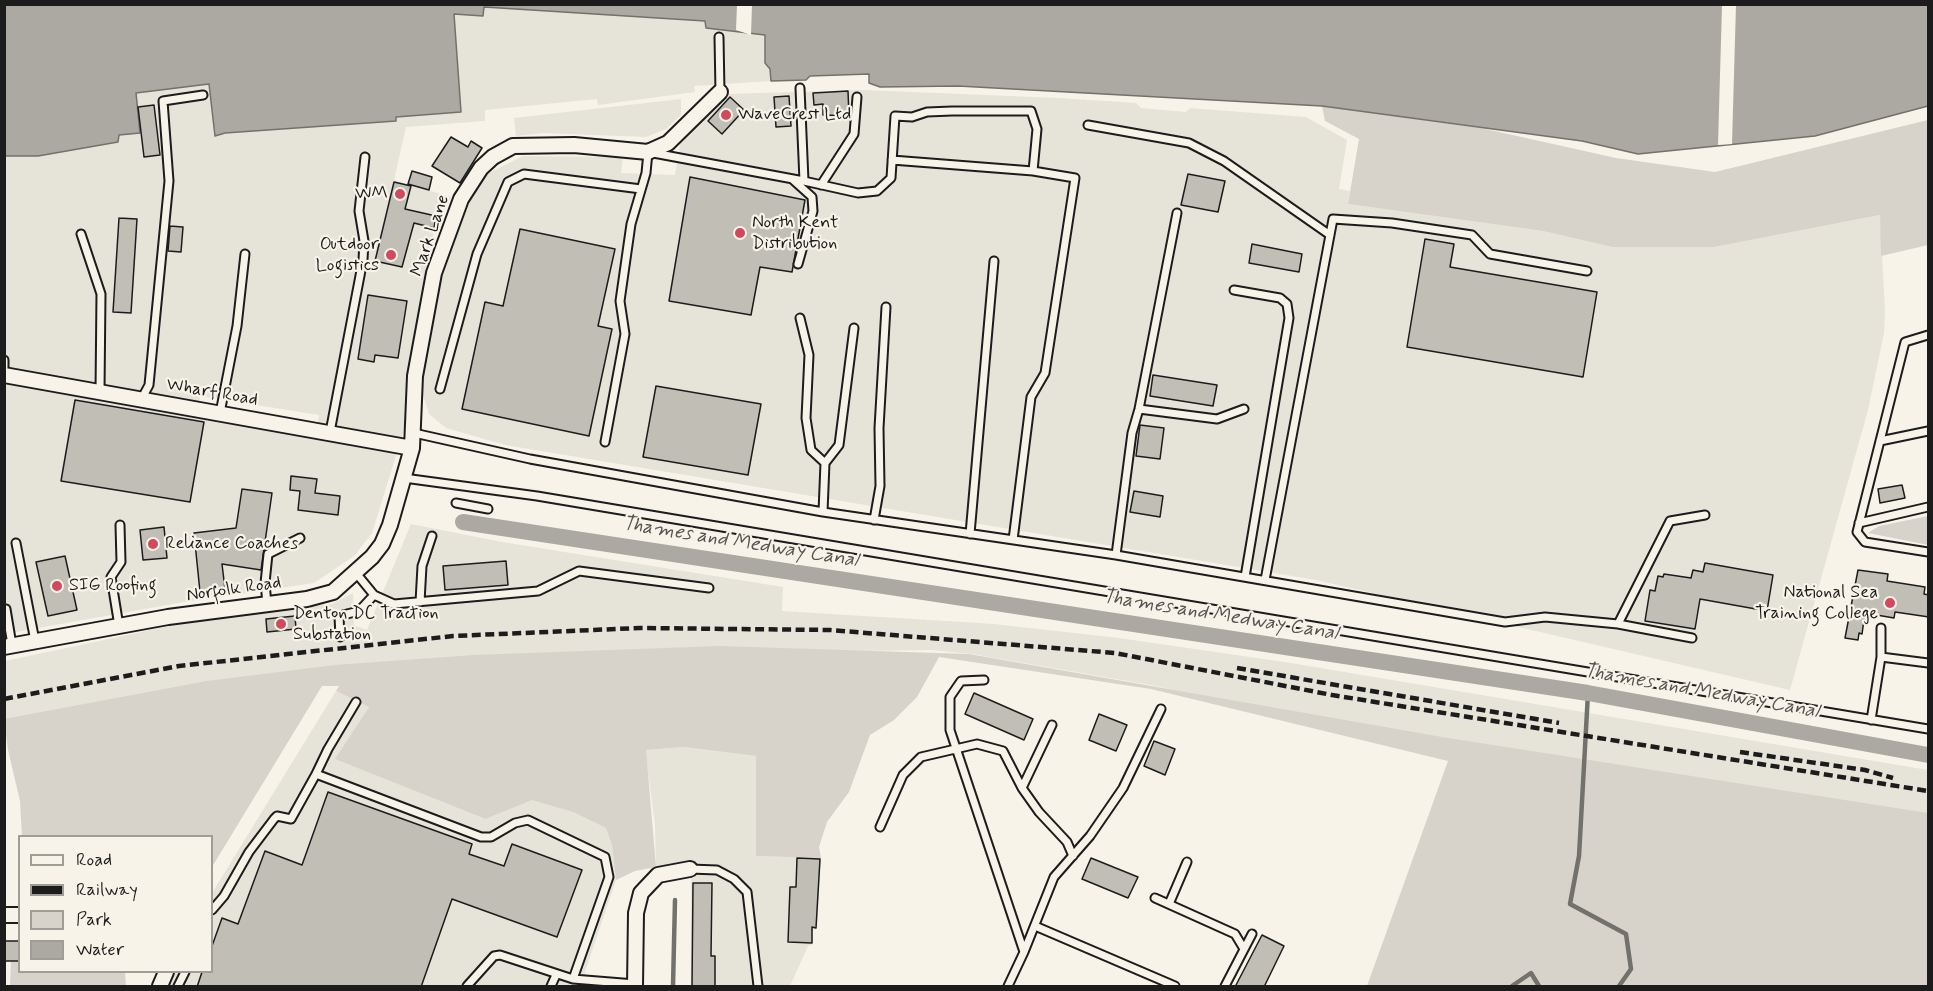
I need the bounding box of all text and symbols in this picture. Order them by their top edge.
place label: WaveCrest Ltd [738,104,851,126]
marker: WaveCrest Ltd [719,108,733,122]
place label: WM [355,183,388,205]
marker: WM [393,187,407,201]
street label: Mark Lane [407,192,455,280]
place label: North Kent Distribution [752,212,839,254]
marker: North Kent Distribution [733,226,747,240]
place label: Outdoor Logistics [316,234,379,276]
marker: Outdoor Logistics [384,248,398,262]
street label: Wharf Road [165,374,259,412]
water label: Thames and Medway Canal [620,513,860,573]
place label: Reliance Coaches [165,533,298,555]
marker: Reliance Coaches [146,537,160,551]
street label: Norfolk Road [185,573,283,607]
place label: SIG Roofing [69,575,157,597]
marker: SIG Roofing [50,579,64,593]
place label: National Sea Training College [1755,582,1878,624]
water label: Thames and Medway Canal [1100,586,1340,646]
marker: National Sea Training College [1883,596,1897,610]
place label: Denton DC Traction Substation [293,603,439,646]
marker: Denton DC Traction Substation [274,617,288,631]
water label: Thames and Medway Canal [1582,659,1820,725]
legend [18,835,213,973]
text: Road [76,848,112,872]
text: Railway [76,878,138,902]
text: Park [76,908,112,932]
text: Water [76,938,124,962]

